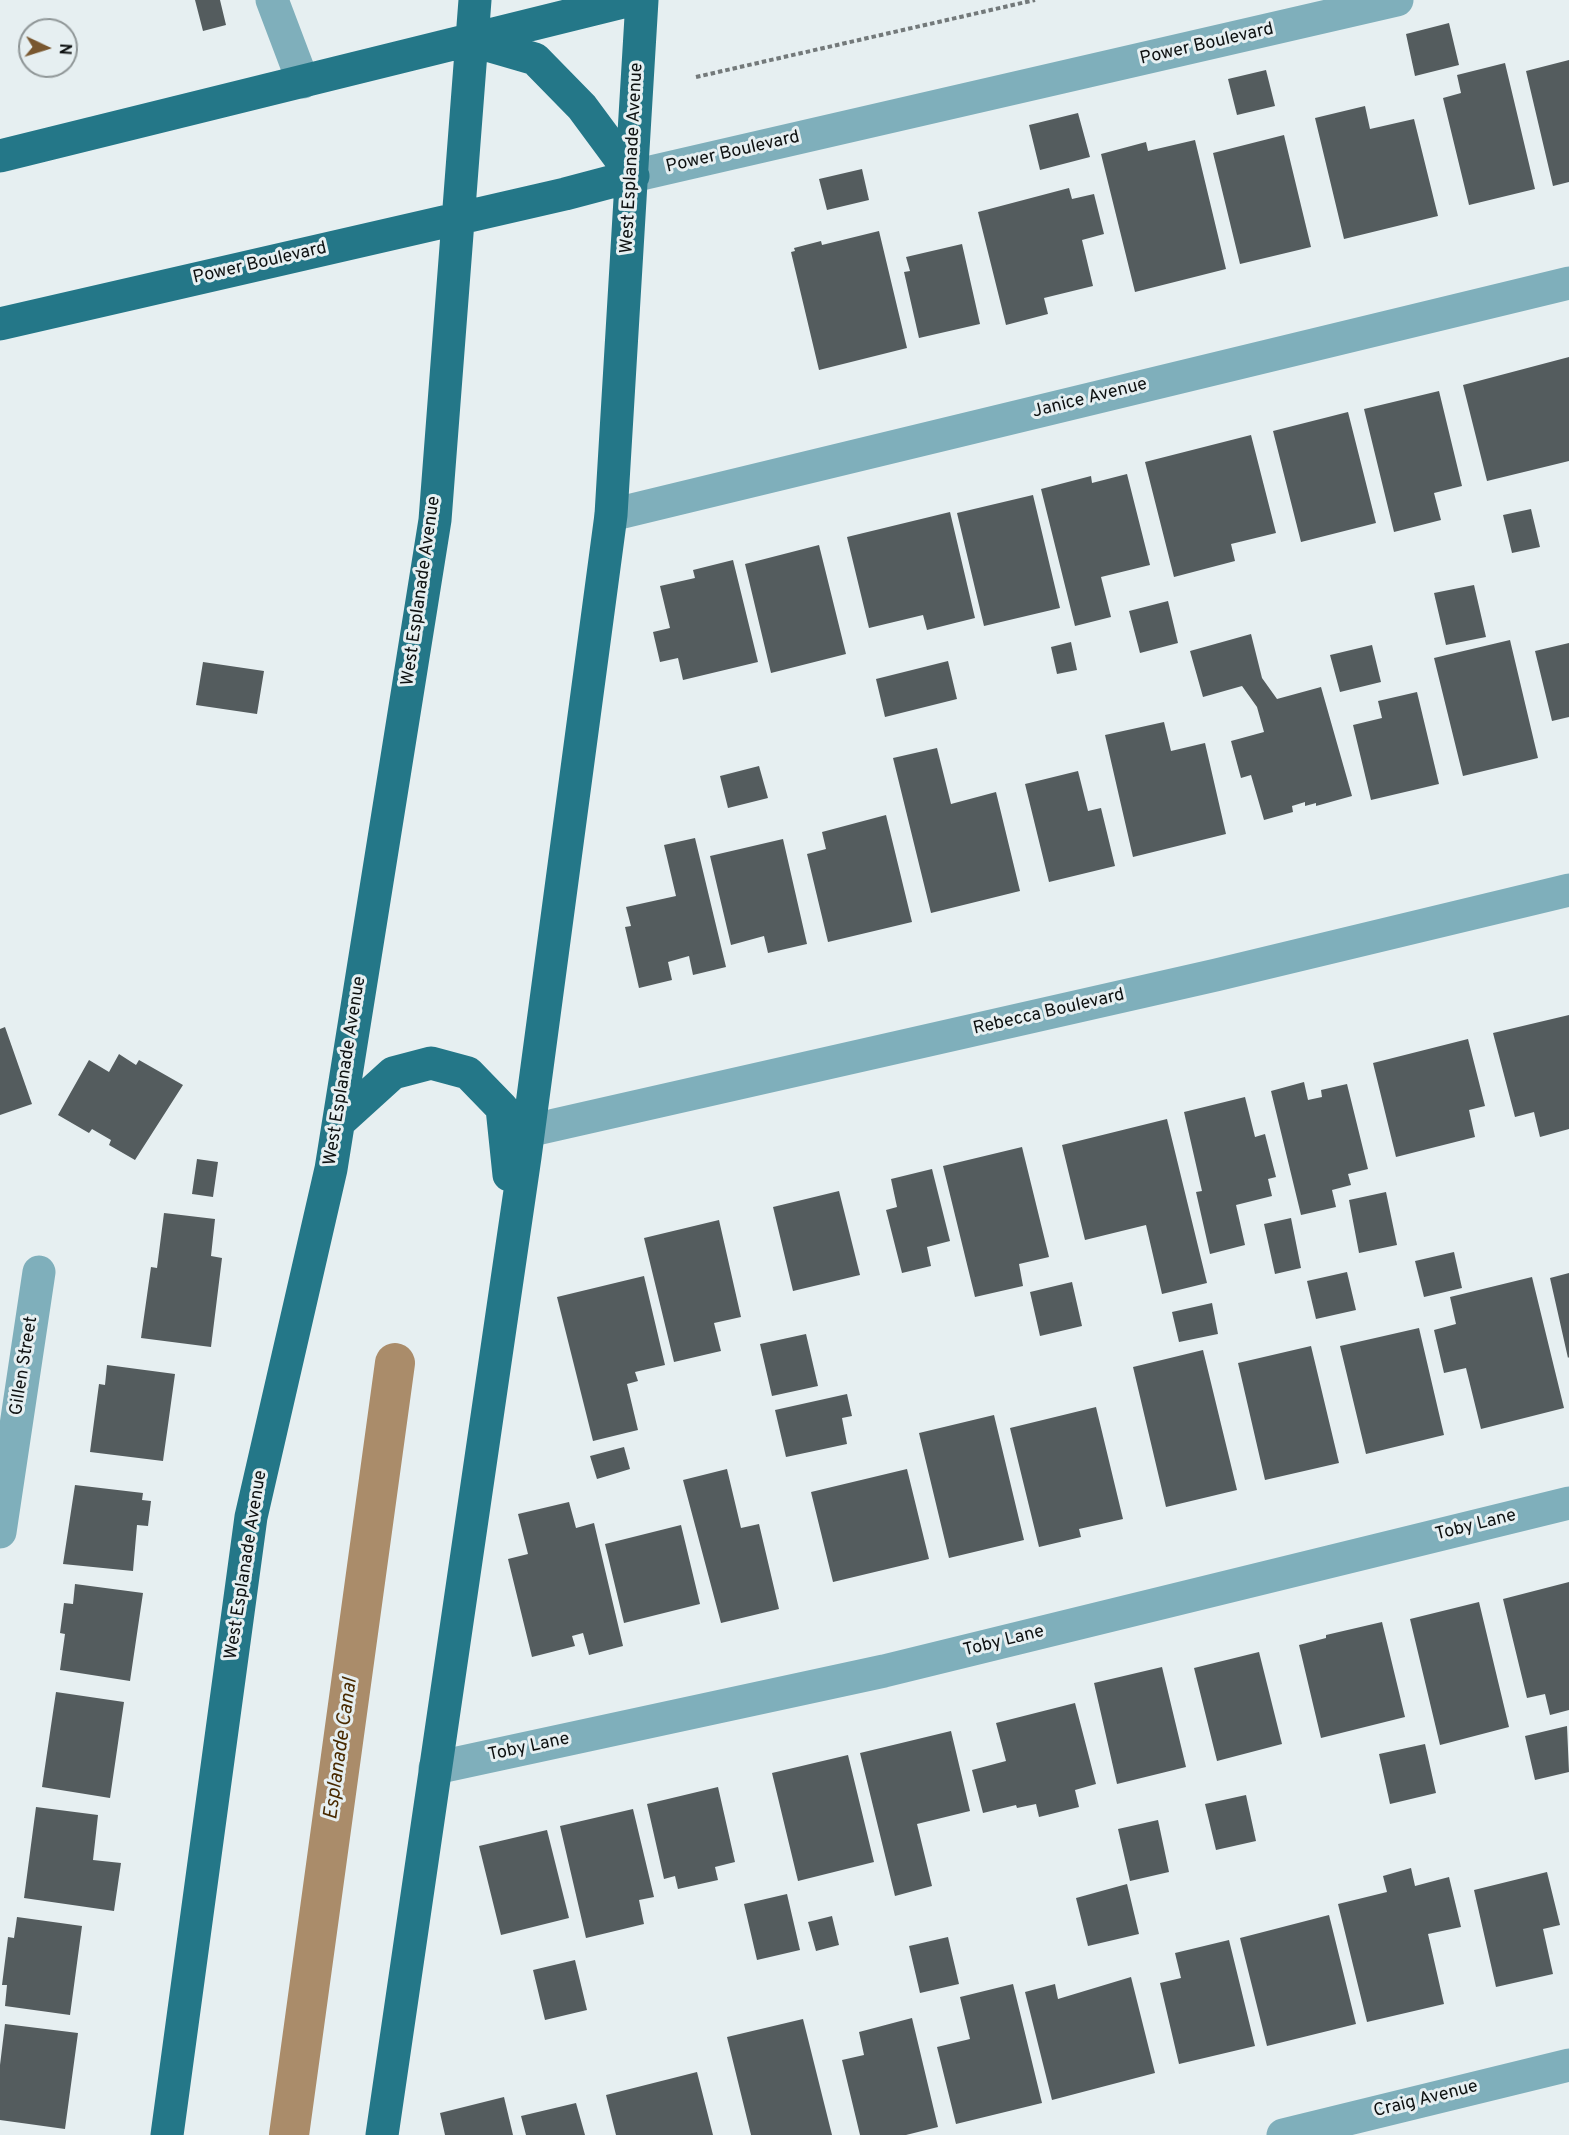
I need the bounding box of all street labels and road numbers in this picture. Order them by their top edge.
street label: Power Boulevard [1138,19,1276,71]
street label: West Esplanade Avenue [617,62,649,254]
street label: Power Boulevard [664,127,802,179]
street label: Power Boulevard [191,238,329,290]
street label: Janice Avenue [1030,374,1150,424]
street label: West Esplanade Avenue [398,495,446,687]
street label: West Esplanade Avenue [320,975,372,1167]
street label: Rebecca Boulevard [971,985,1127,1041]
street label: Gillen Street [6,1315,44,1417]
street label: West Esplanade Avenue [221,1469,273,1661]
street label: Toby Lane [1433,1506,1519,1546]
street label: Toby Lane [961,1622,1047,1662]
street label: Toby Lane [486,1729,572,1767]
street label: Craig Avenue [1372,2077,1480,2123]

